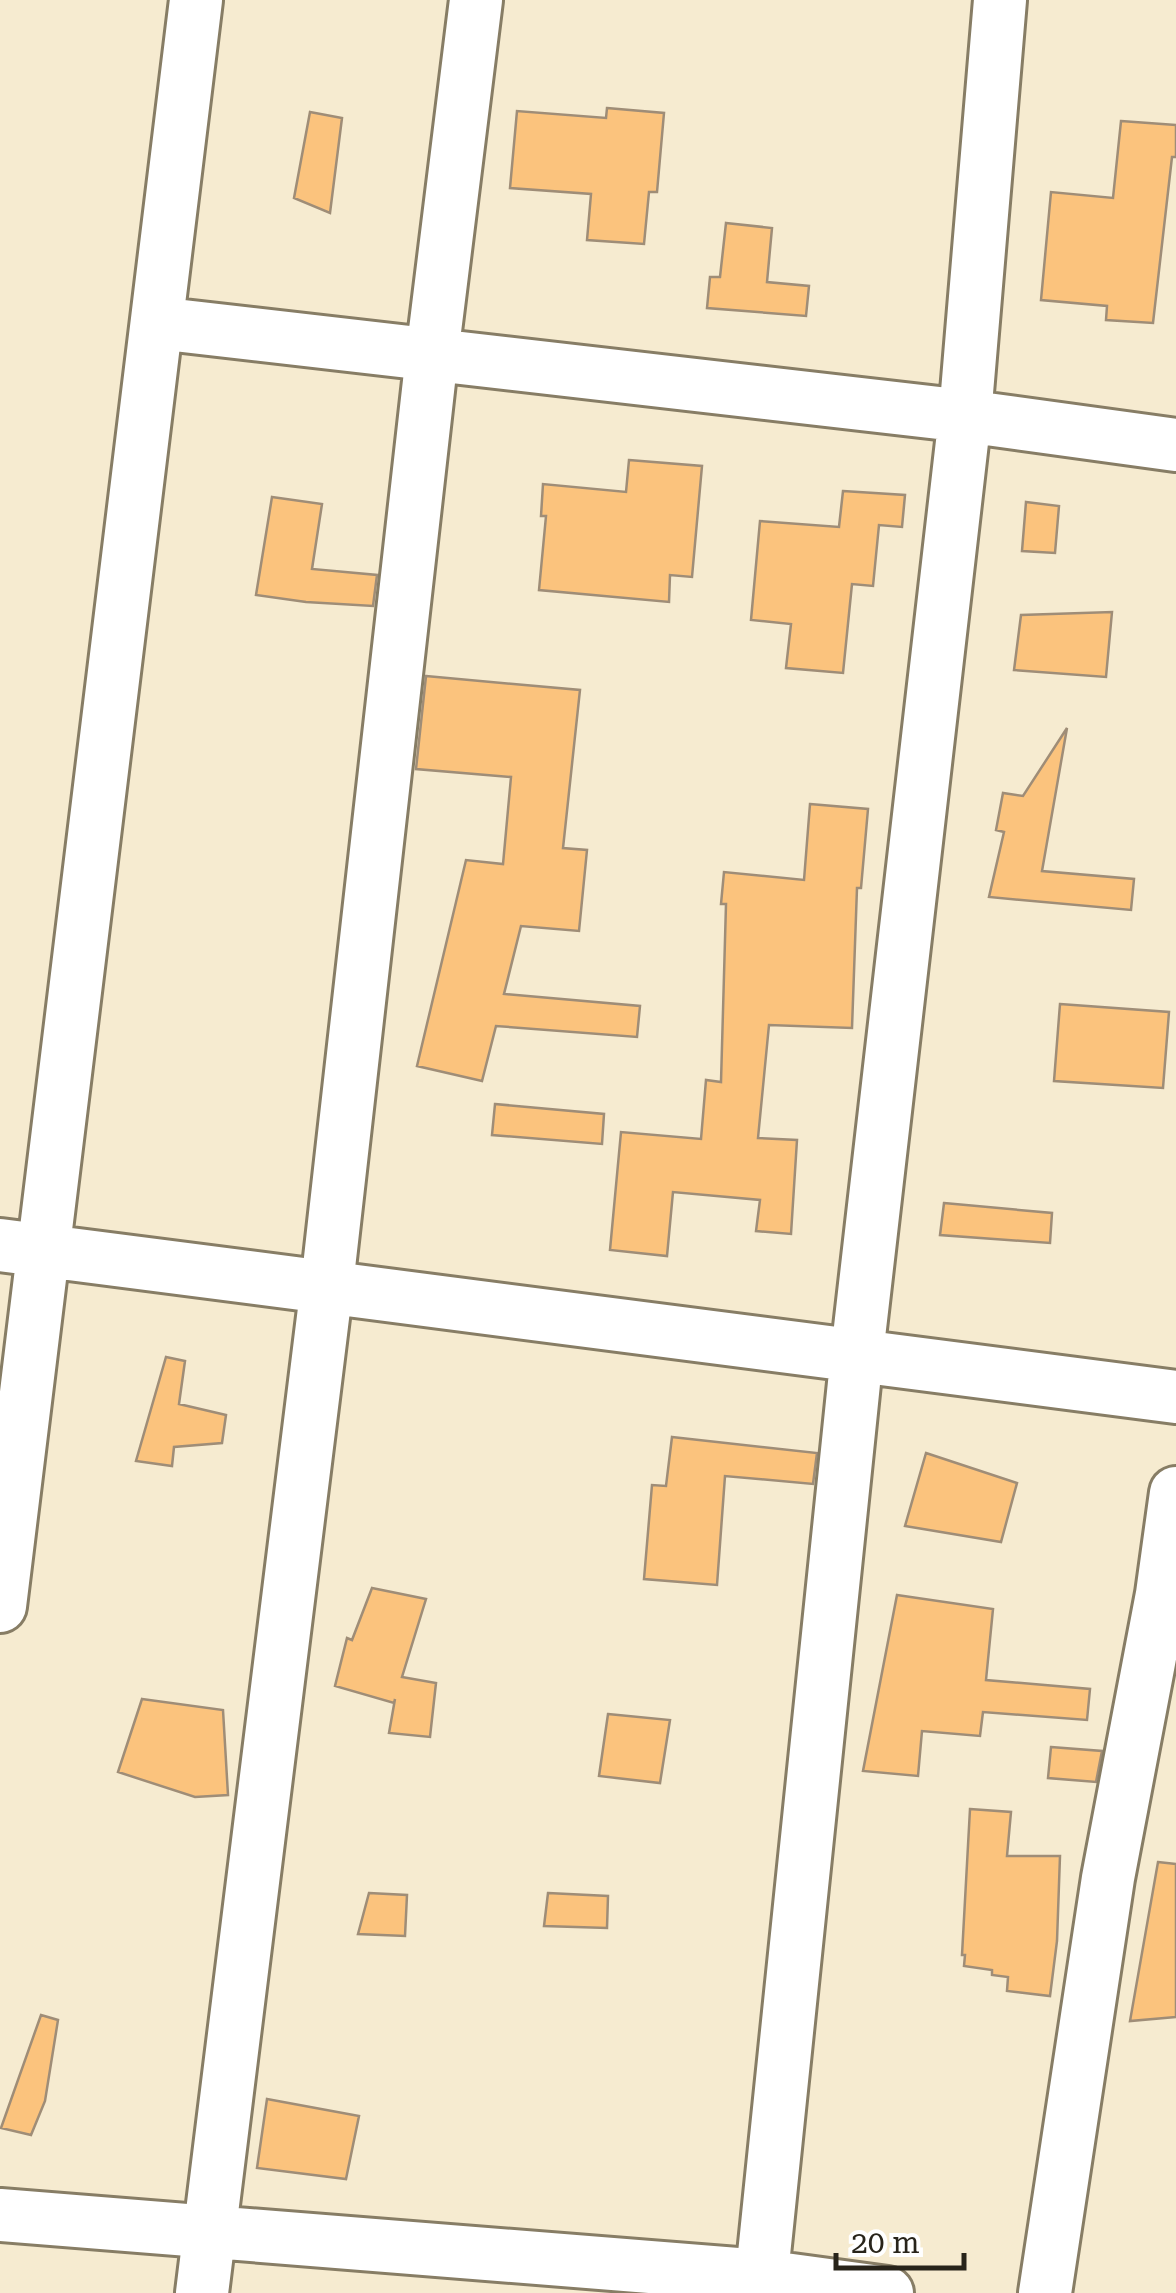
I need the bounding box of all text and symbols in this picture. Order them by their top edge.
scale bar [836,2208,964,2270]
text: 20 m [851,2225,920,2260]

